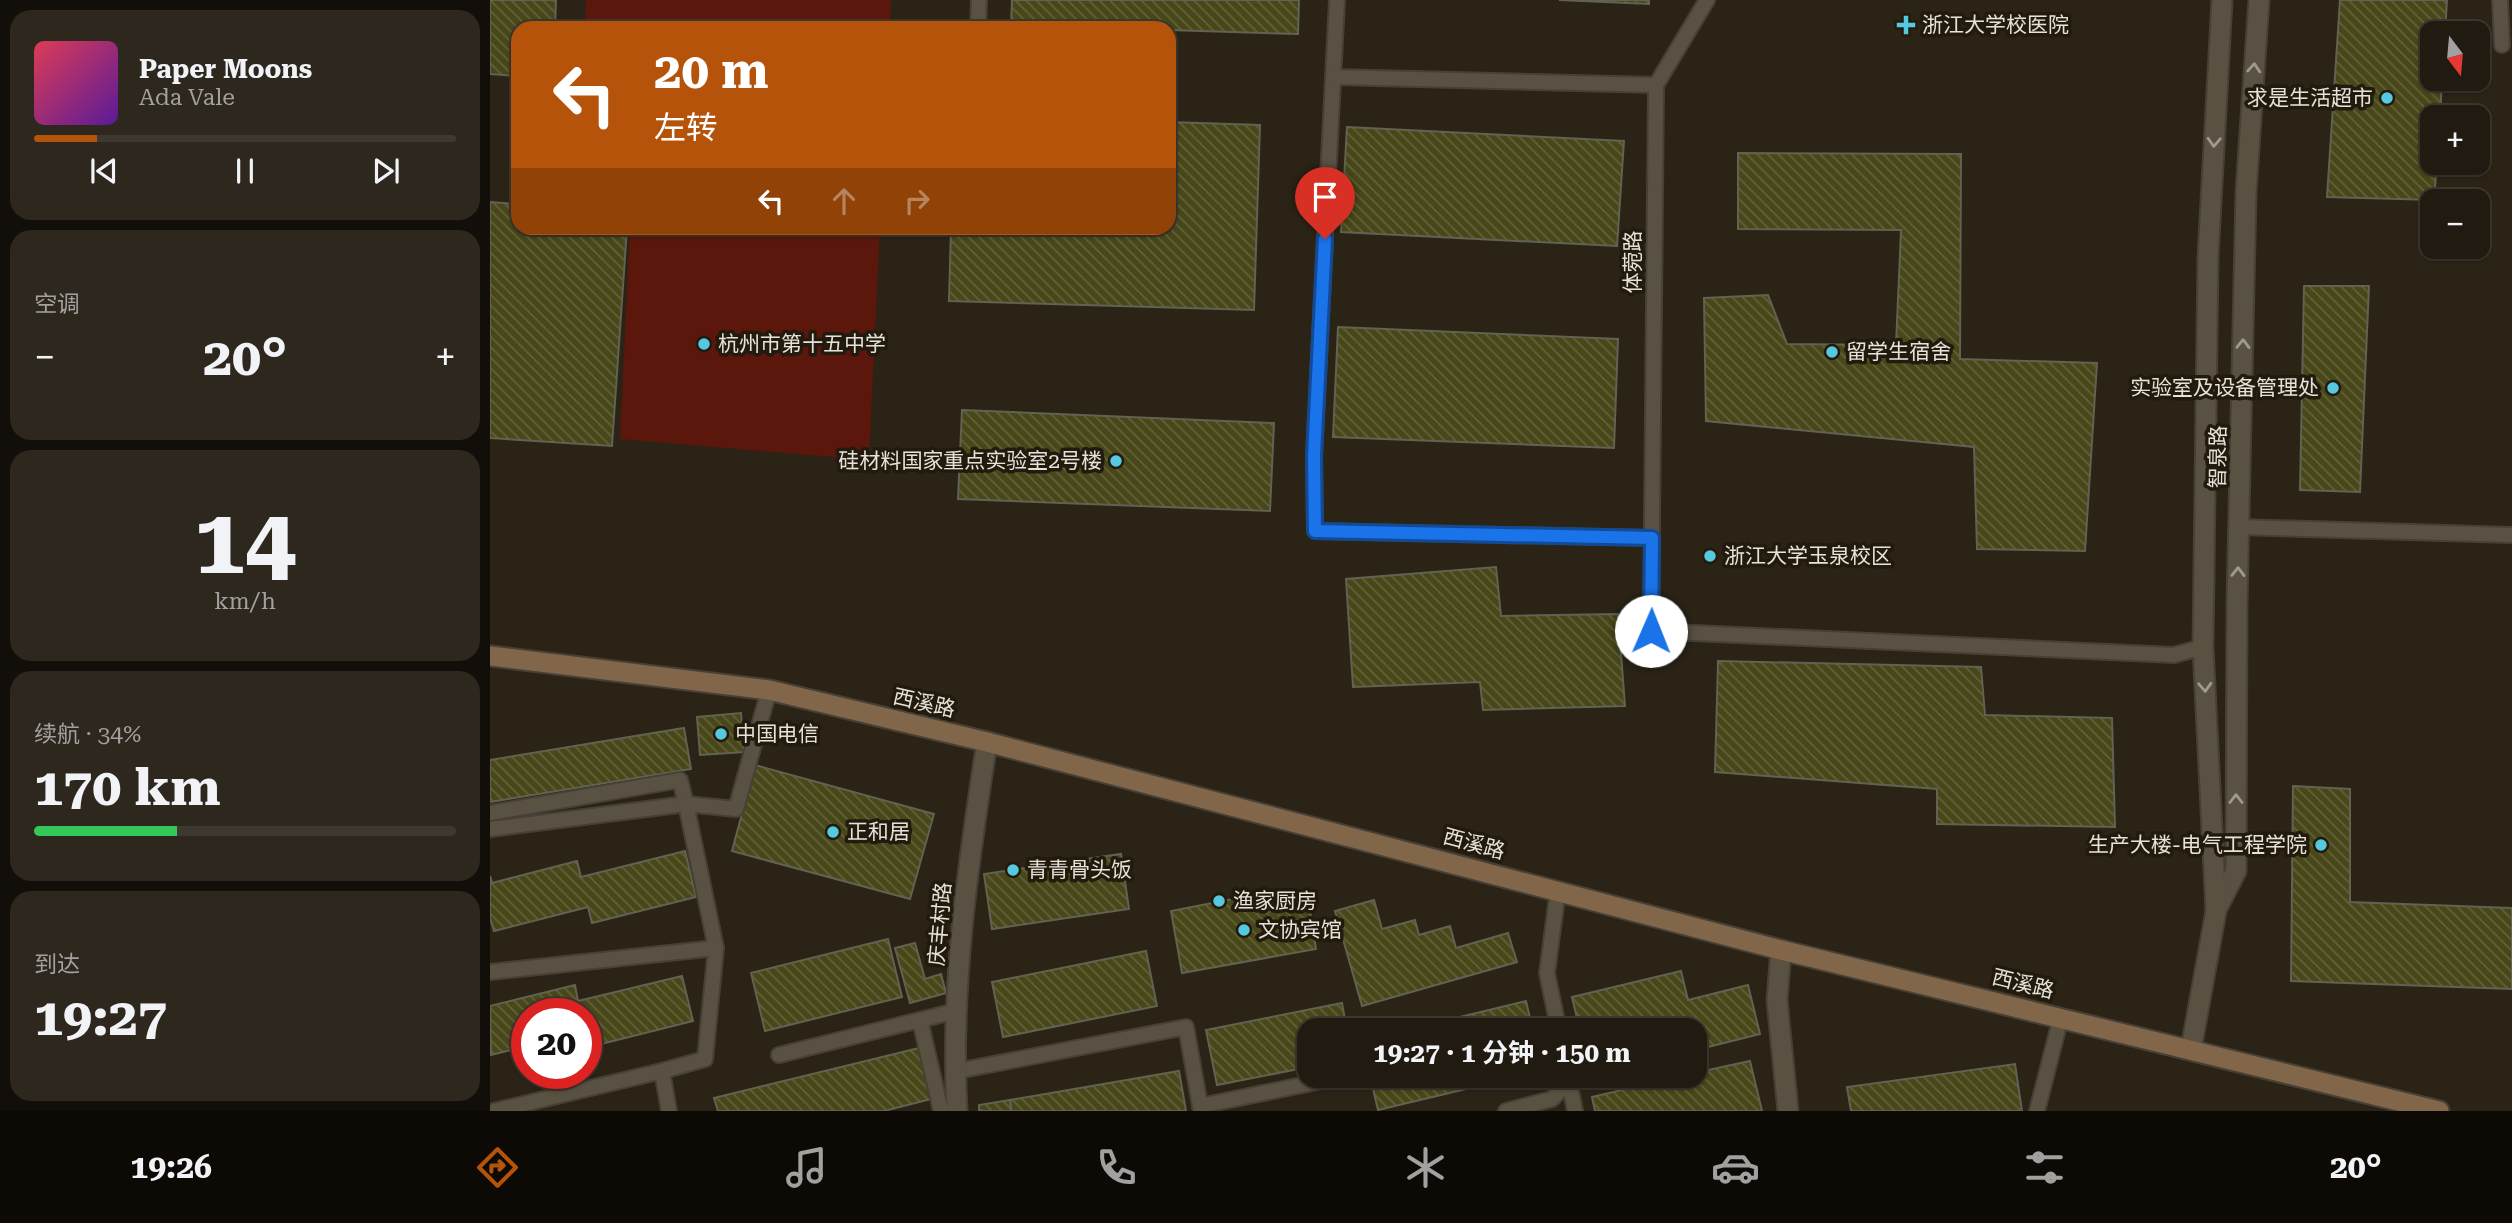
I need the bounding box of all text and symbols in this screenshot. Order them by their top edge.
place label: 浙江大学校医院 [1922,13,2069,37]
marker: 浙江大学校医院 [1896,15,1916,35]
north arrow [2420,21,2490,91]
map controls [2420,21,2490,259]
text: 20 m [654,43,769,100]
icon: left [539,49,630,140]
text: Paper Moons [139,54,312,84]
one-way arrow [2247,62,2262,73]
text: Ada Vale [139,84,235,111]
place label: 求是生活超市 [2247,86,2373,110]
marker: 求是生活超市 [2379,90,2395,106]
button: + [2420,105,2490,175]
text: 左转 [654,109,718,147]
one-way arrow [2206,136,2221,147]
icon: previous [85,152,123,190]
icon: pause [226,152,264,190]
icon: next [367,152,405,190]
pin [1295,167,1355,239]
icon: arrive [1306,178,1344,216]
icon: left [752,182,790,220]
icon: ahead [825,182,863,220]
icon: right [898,182,936,220]
button: − [2420,189,2490,259]
street label: 体菀路 [1621,231,1645,294]
text: 空调 [34,291,80,318]
text: 20° [203,327,287,388]
place label: 杭州市第十五中学 [718,332,886,356]
text: − [34,335,55,379]
text: + [435,335,456,379]
marker: 杭州市第十五中学 [696,336,712,352]
one-way arrow [2235,338,2251,349]
place label: 留学生宿舍 [1846,340,1951,364]
marker: 留学生宿舍 [1824,344,1840,360]
place label: 实验室及设备管理处 [2130,376,2319,400]
marker: 实验室及设备管理处 [2325,380,2341,396]
street label: 智泉路 [2205,425,2231,489]
place label: 硅材料国家重点实验室2号楼 [838,449,1102,473]
marker: 硅材料国家重点实验室2号楼 [1108,453,1124,469]
text: 14 [194,489,296,595]
place label: 浙江大学玉泉校区 [1724,544,1892,568]
marker: 浙江大学玉泉校区 [1702,548,1718,564]
one-way arrow [2230,566,2246,576]
text: km/h [214,588,276,615]
position arrow [1614,594,1688,668]
one-way arrow [2197,682,2212,693]
street label: 西溪路 [891,684,957,722]
text: 续航 · 34% [34,721,141,748]
place label: 中国电信 [735,722,819,746]
marker: 中国电信 [713,726,729,742]
text: 170 km [34,757,221,818]
one-way arrow [2228,793,2244,804]
place label: 正和居 [847,820,910,844]
marker: 正和居 [825,824,841,840]
street label: 西溪路 [1440,824,1508,864]
place label: 生产大楼-电气工程学院 [2088,833,2307,857]
marker: 生产大楼-电气工程学院 [2313,837,2329,853]
place label: 青青骨头饭 [1027,858,1132,882]
marker: 青青骨头饭 [1005,862,1021,878]
street label: 庆丰村路 [924,881,956,967]
place label: 渔家厨房 [1233,889,1317,913]
marker: 渔家厨房 [1211,893,1227,909]
place label: 文协宾馆 [1258,918,1342,942]
marker: 文协宾馆 [1236,922,1252,938]
text: 到达 [34,951,80,978]
street label: 西溪路 [1990,965,2056,1003]
text: 19:27 [34,987,167,1048]
speed limit sign: 20 [511,998,602,1089]
text: 19:27 · 1 分钟 · 150 m [1373,1038,1631,1068]
icon: directions [473,1143,522,1192]
icon: music [782,1143,831,1192]
icon: phone [1092,1143,1141,1192]
icon: climate [1401,1143,1450,1192]
icon: car [1711,1143,1760,1192]
icon: filters [2020,1143,2069,1192]
text: 19:26 [130,1148,212,1186]
text: 20° [2330,1148,2382,1186]

